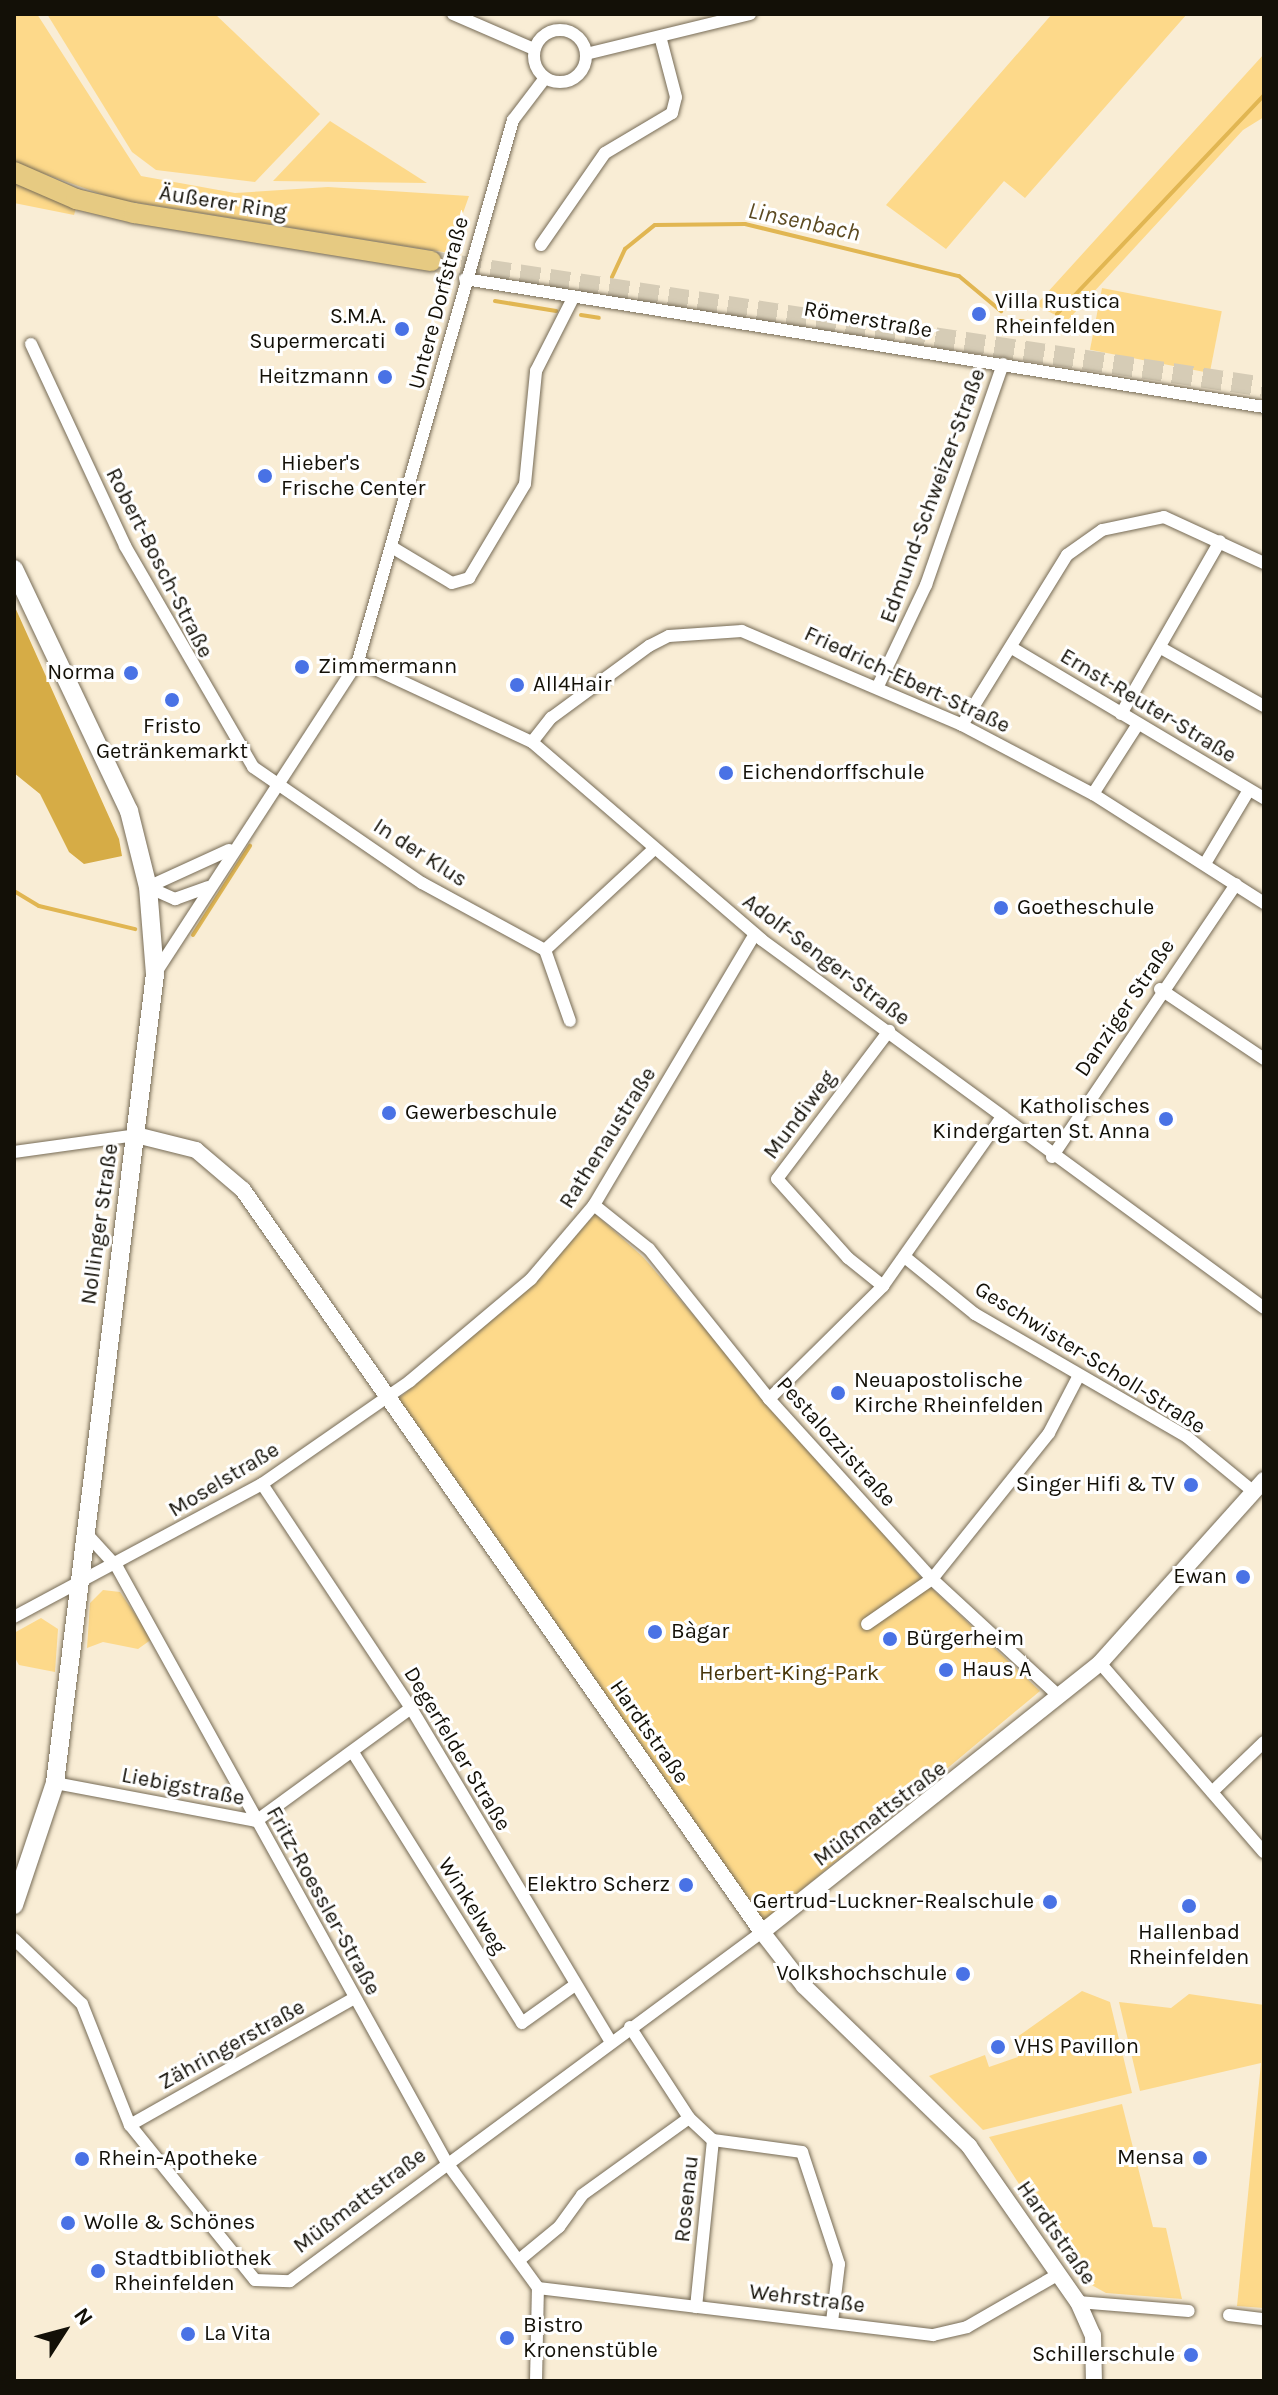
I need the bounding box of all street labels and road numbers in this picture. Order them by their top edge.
street label: Äußerer Ring [157,180,289,226]
street label: Untere Dorfstraße [403,214,475,392]
street label: Römerstraße [802,296,934,344]
street label: Edmund-Schweizer-Straße [875,365,991,627]
street label: Robert-Bosch-Straße [100,464,218,662]
street label: Friedrich-Ebert-Straße [800,621,1014,739]
street label: Ernst-Reuter-Straße [1055,643,1241,769]
street label: In der Klus [368,813,472,893]
street label: Adolf-Senger-Straße [737,888,915,1032]
street label: Danziger Straße [1069,934,1181,1082]
street label: Rathenaustraße [554,1062,662,1214]
street label: Mundiweg [758,1065,842,1165]
street label: Nollinger Straße [76,1142,124,1306]
street label: Geschwister-Scholl-Straße [970,1276,1210,1440]
street label: Pestalozzistraße [771,1372,901,1512]
street label: Moselstraße [164,1437,284,1523]
street label: Degerfelder Straße [398,1662,516,1836]
street label: Hardtstraße [604,1675,694,1789]
street label: Müßmattstraße [808,1755,952,1873]
street label: Liebigstraße [119,1762,247,1812]
street label: Fritz-Roessler-Straße [260,1802,386,2000]
street label: Winkelweg [432,1853,512,1959]
street label: Zähringerstraße [155,1994,309,2096]
street label: Müßmattstraße [288,2142,432,2260]
street label: Rosenau [669,2154,705,2244]
street label: Hardtstraße [1011,2176,1101,2290]
street label: Wehrstraße [748,2279,866,2319]

